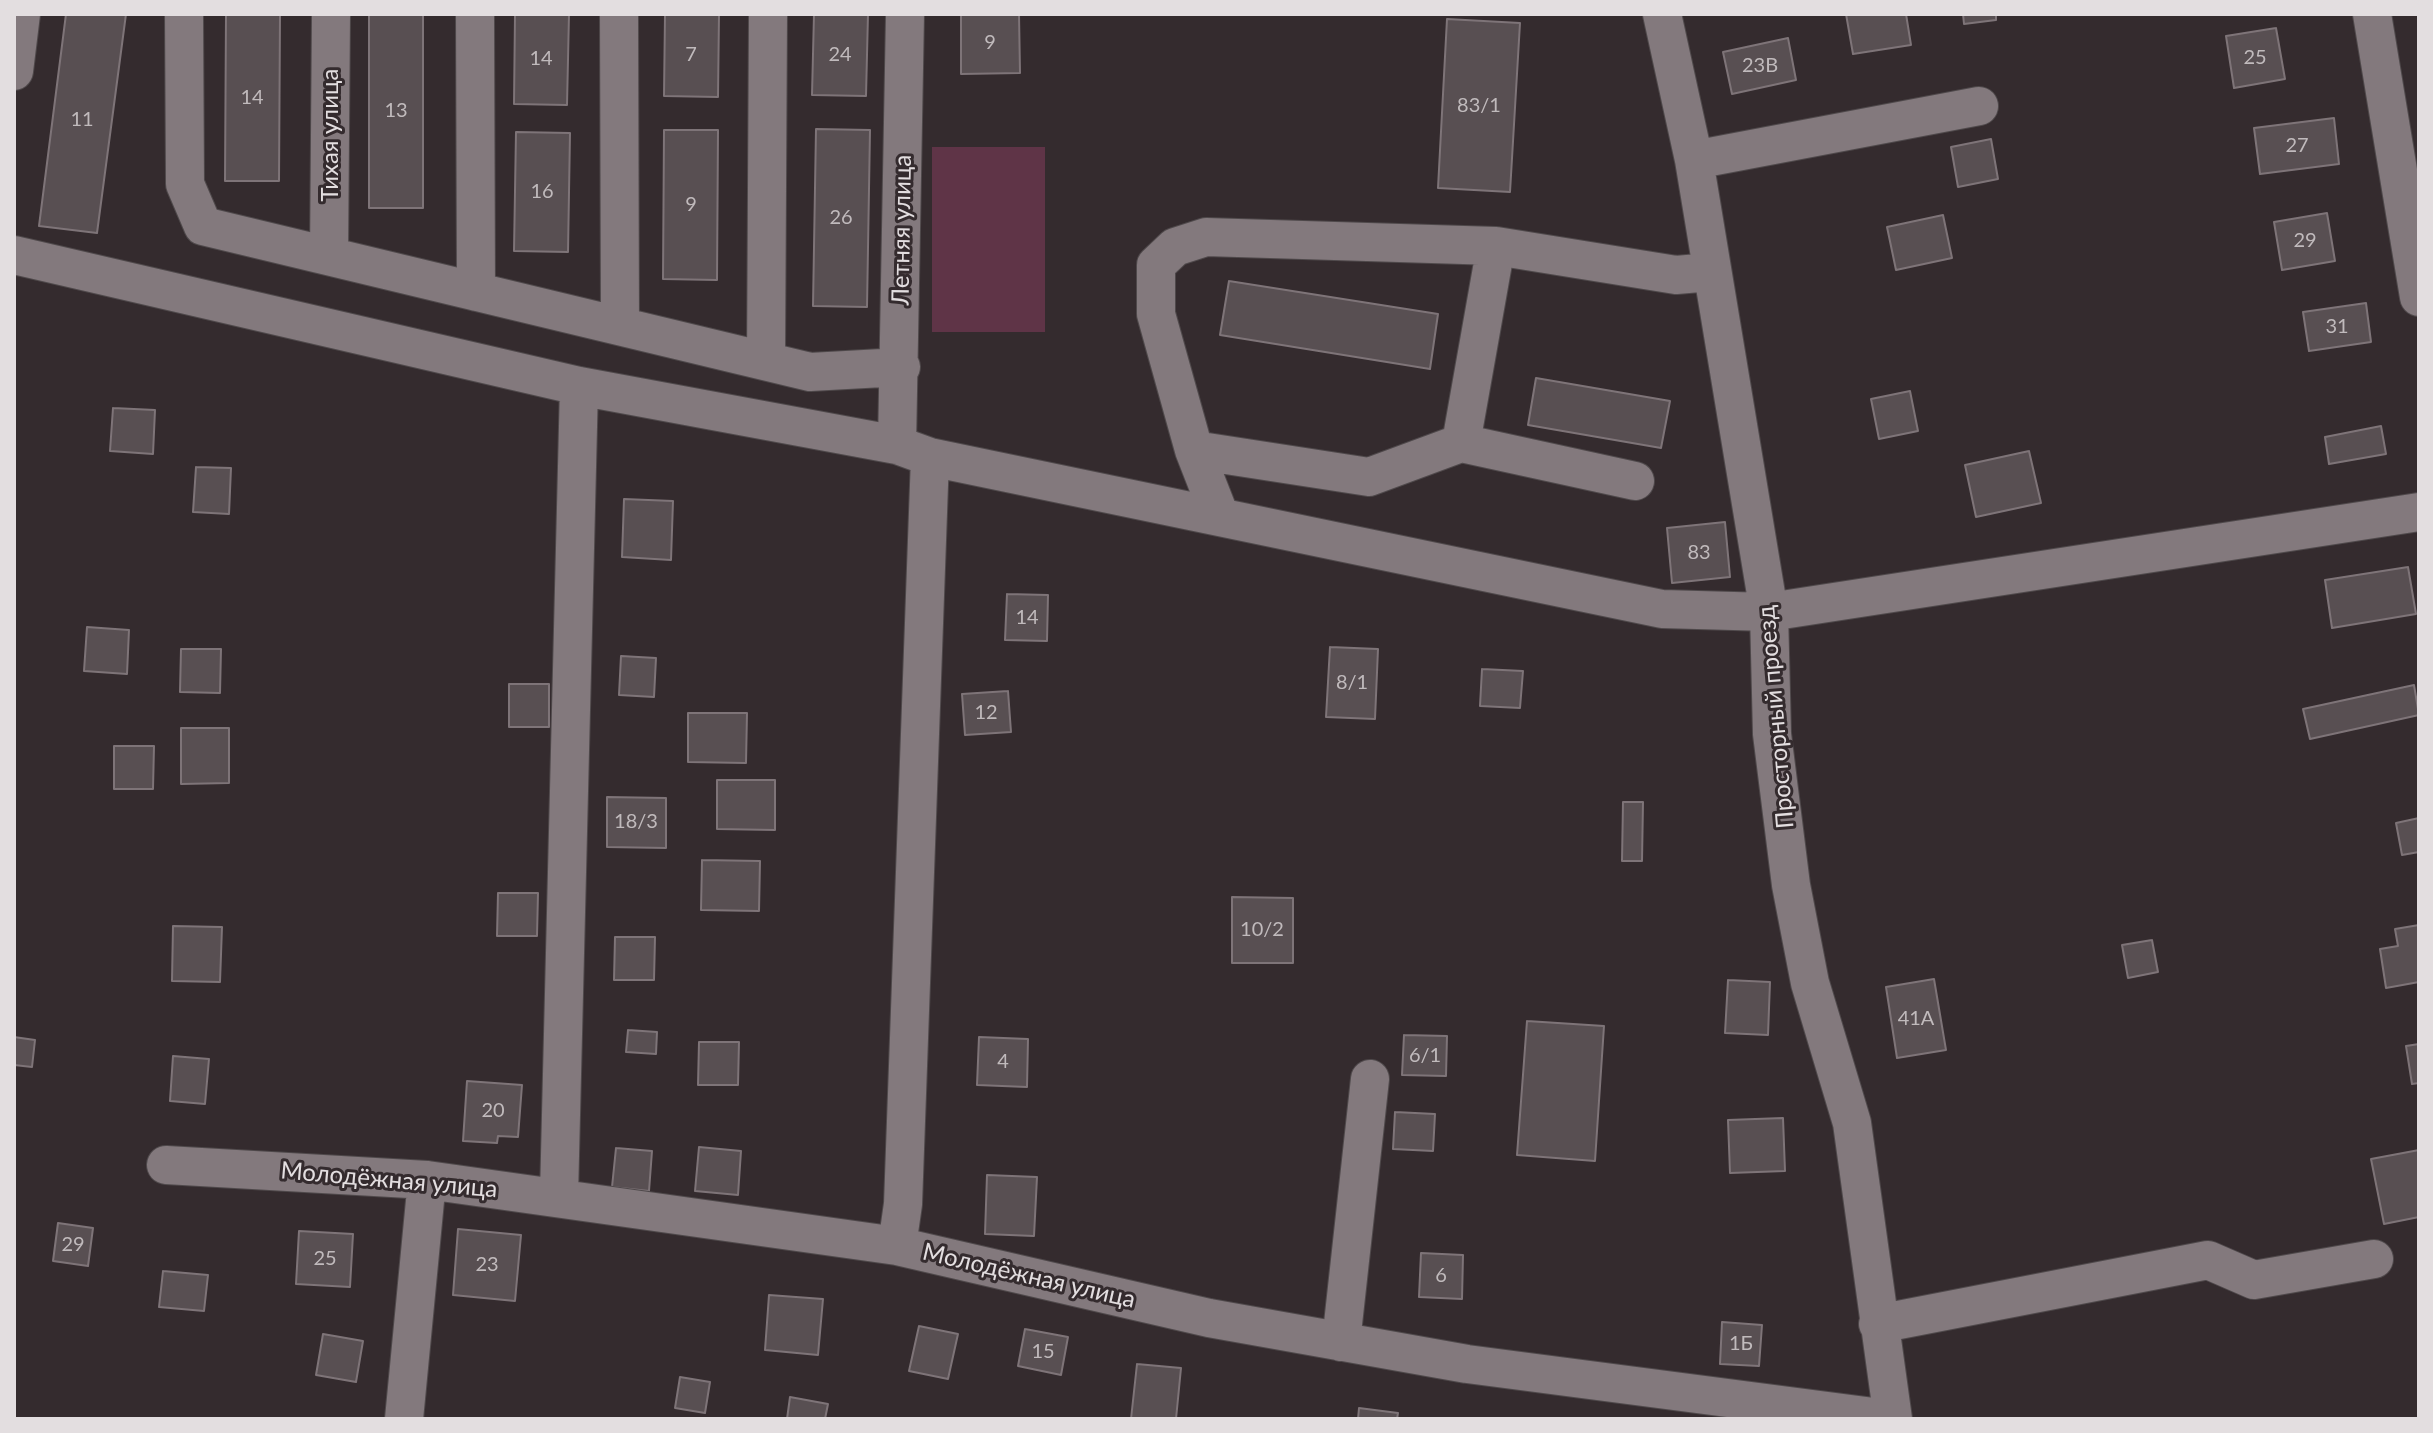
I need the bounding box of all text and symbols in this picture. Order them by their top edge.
house number: 9 [984,31,996,55]
house number: 7 [685,43,697,67]
house number: 24 [828,43,852,67]
house number: 25 [2243,46,2267,70]
house number: 14 [529,47,553,71]
house number: 23В [1742,54,1778,78]
street label: Тихая улица [316,69,344,201]
house number: 14 [240,86,264,110]
house number: 83/1 [1457,94,1501,118]
house number: 13 [384,99,408,123]
house number: 11 [70,108,94,132]
house number: 27 [2285,134,2309,158]
street label: Летняя улица [886,154,918,306]
house number: 16 [530,180,554,204]
house number: 9 [685,193,697,217]
house number: 26 [829,206,853,230]
house number: 29 [2293,229,2317,253]
house number: 31 [2325,315,2349,339]
house number: 83 [1687,541,1711,565]
street label: Просторный проезд [1752,604,1800,830]
house number: 14 [1015,606,1039,630]
house number: 8/1 [1336,671,1368,695]
house number: 12 [974,701,998,725]
house number: 18/3 [614,810,658,834]
house number: 10/2 [1240,918,1284,942]
house number: 41А [1898,1007,1934,1031]
house number: 6/1 [1409,1044,1441,1068]
house number: 4 [997,1050,1009,1074]
house number: 20 [481,1099,505,1123]
street label: Молодёжная улица [279,1156,499,1204]
house number: 29 [61,1233,85,1257]
street label: Молодёжная улица [920,1238,1138,1314]
house number: 25 [313,1247,337,1271]
house number: 23 [475,1253,499,1277]
house number: 6 [1435,1264,1447,1288]
house number: 1Б [1729,1332,1753,1356]
house number: 15 [1031,1340,1055,1364]

